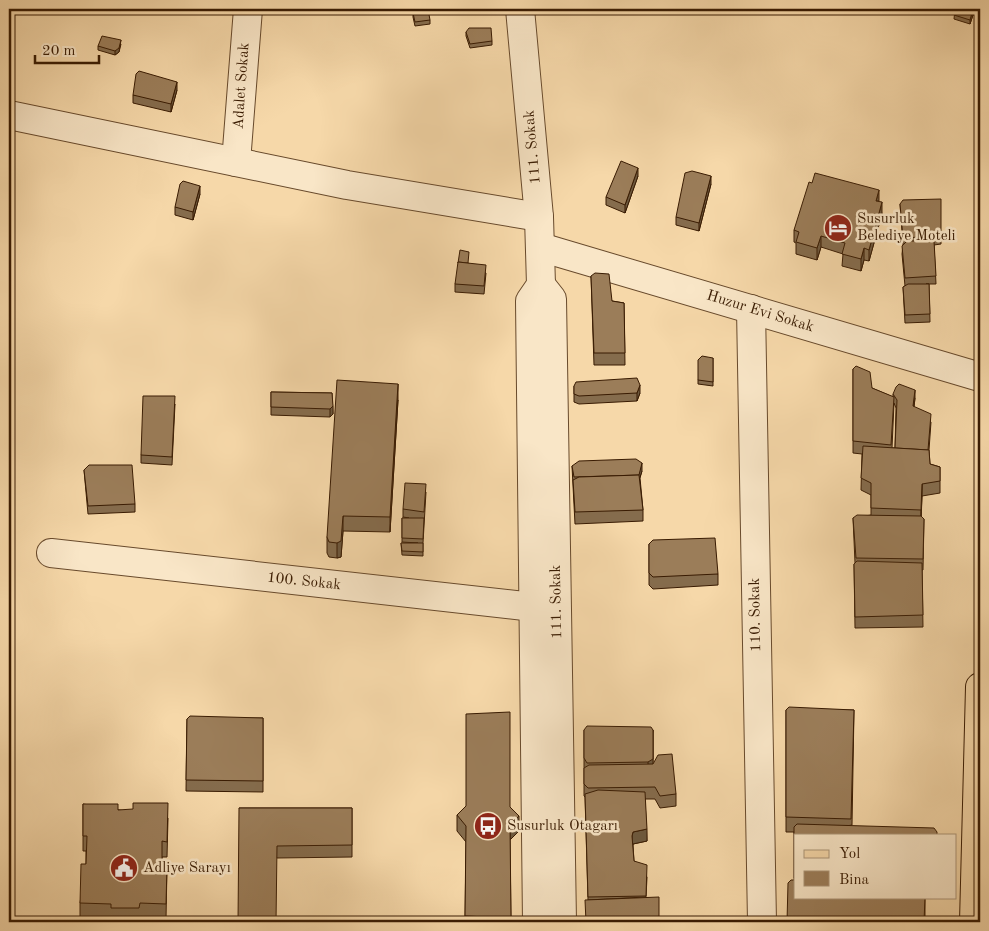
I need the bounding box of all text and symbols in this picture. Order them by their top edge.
scale bar [35,32,99,64]
street label: Adalet Sokak [231,42,253,130]
text: 20 m [42,44,76,59]
street label: 111. Sokak [522,109,544,185]
place label: Susurluk Belediye Moteli [857,212,956,244]
hotel icon: Susurluk Belediye Moteli [823,213,853,243]
street label: Huzur Evi Sokak [705,289,816,335]
street label: 111. Sokak [549,565,565,639]
street label: 100. Sokak [266,571,342,593]
street label: 110. Sokak [748,578,764,652]
bus stop icon: Susurluk Otagarı [473,811,503,841]
place label: Susurluk Otagarı [507,819,618,834]
legend [794,834,956,898]
text: Yol [839,847,860,862]
public building icon: Adliye Sarayı [109,853,139,883]
place label: Adliye Sarayı [143,861,231,876]
text: Bina [839,873,870,888]

